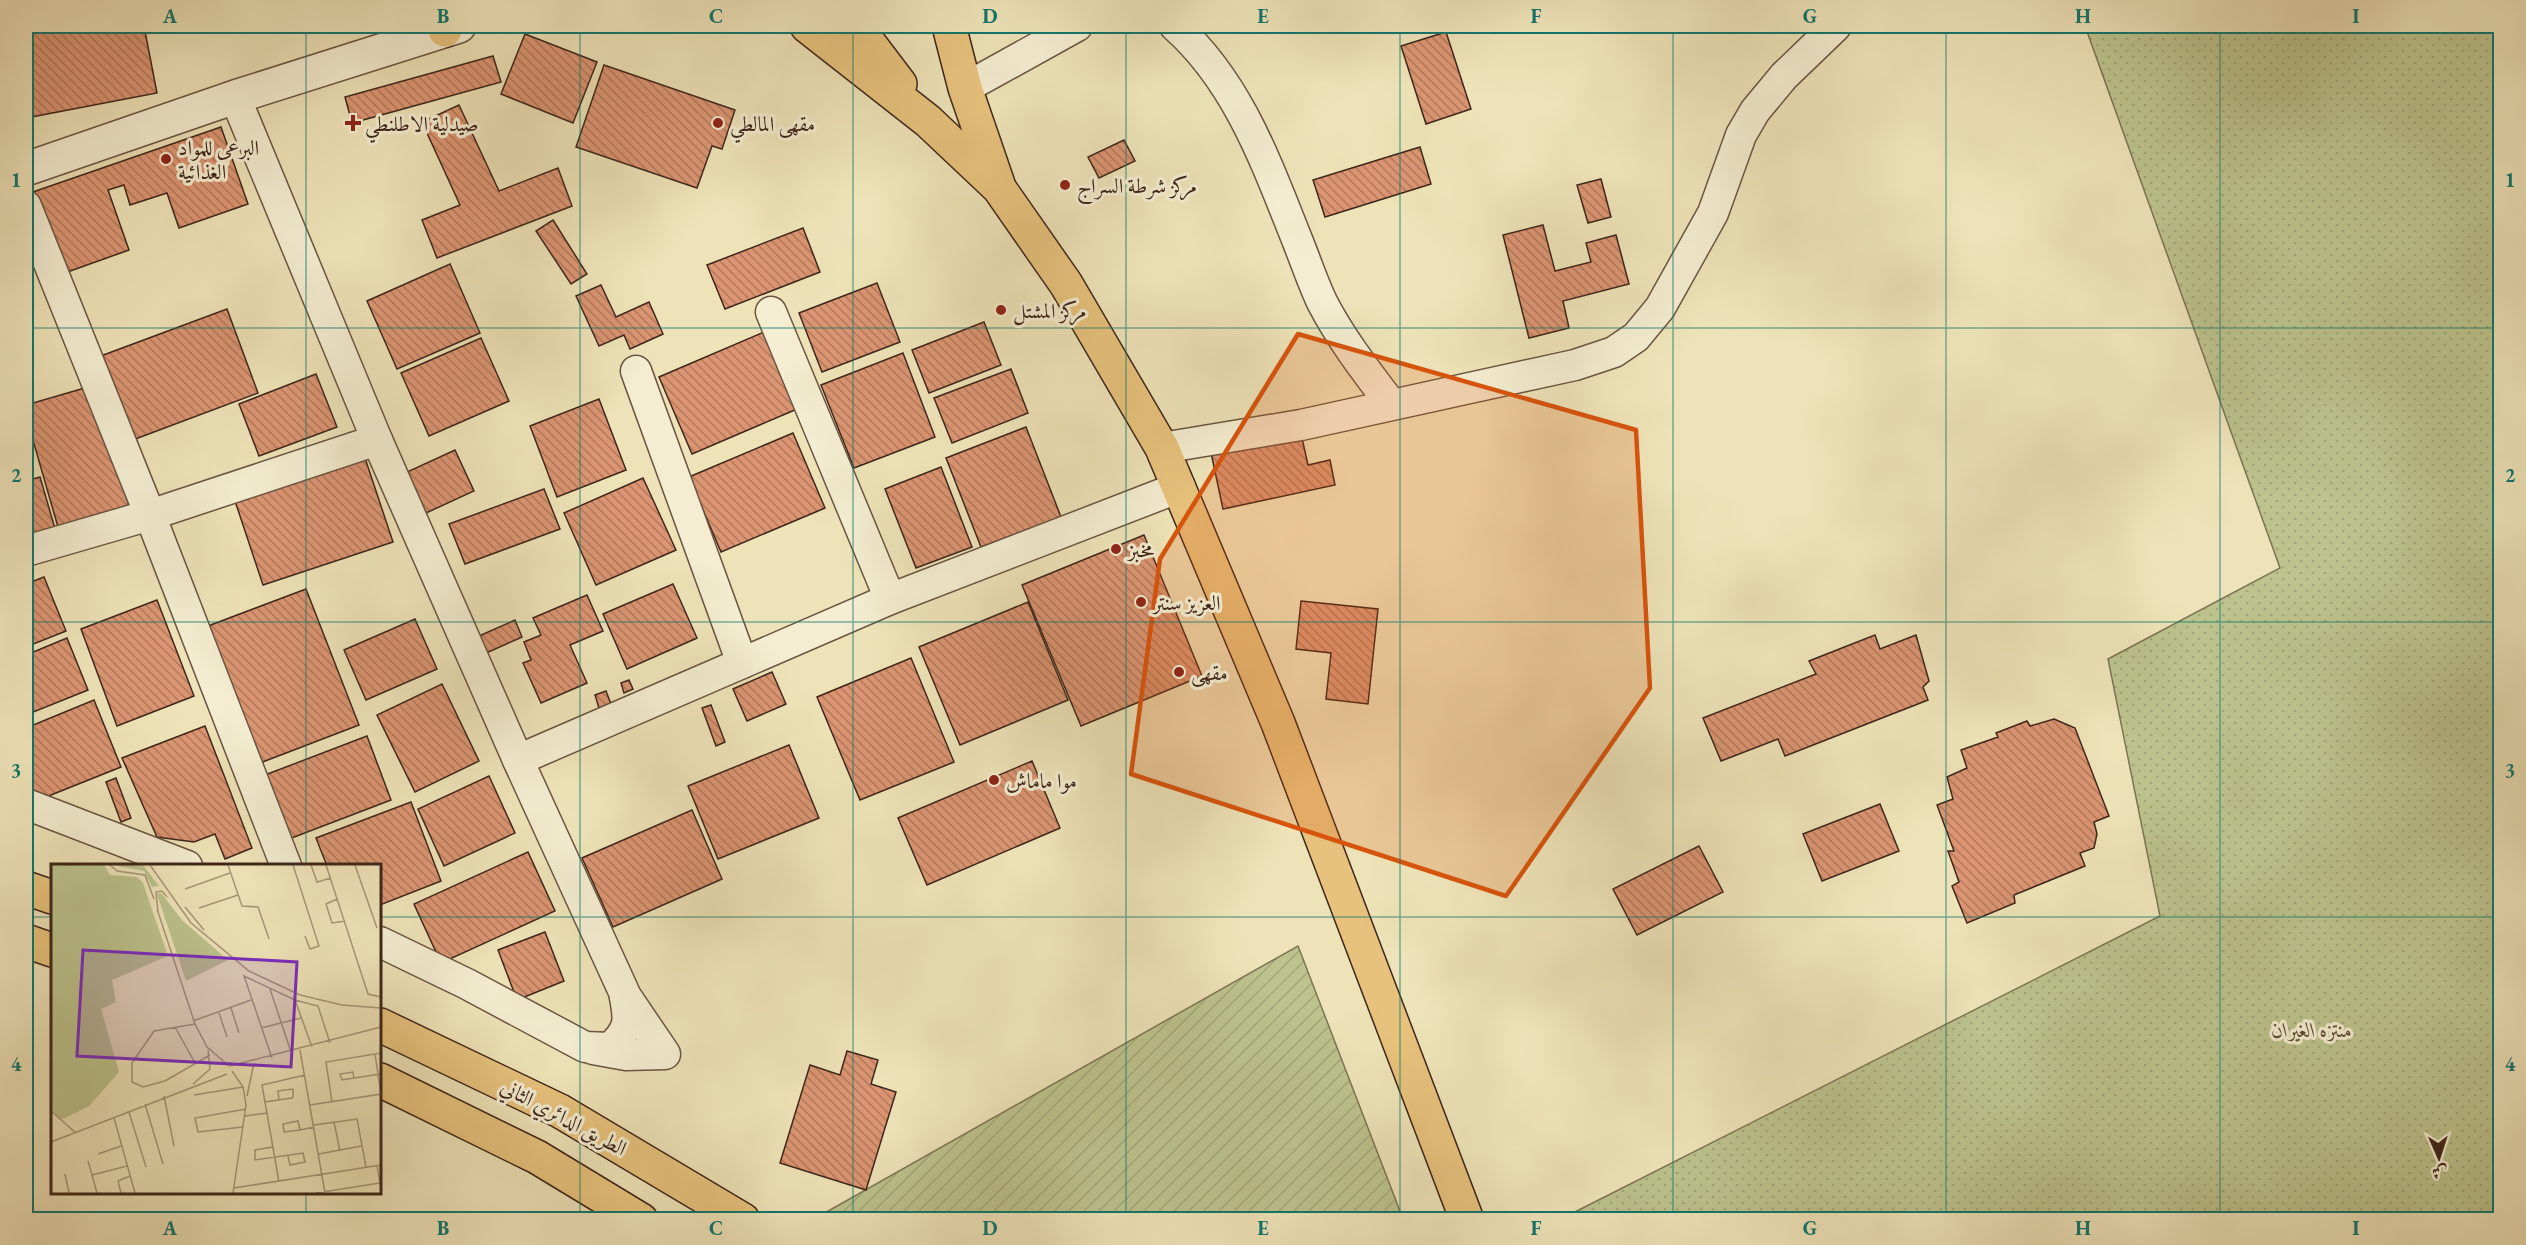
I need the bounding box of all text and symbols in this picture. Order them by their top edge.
text: A [162,3,178,29]
text: B [437,3,449,29]
text: C [709,3,723,29]
text: D [982,3,998,29]
text: E [1257,3,1269,29]
text: F [1531,3,1542,29]
text: G [1803,3,1817,29]
text: H [2075,3,2091,29]
text: I [2352,3,2360,29]
place label: صيدلية الاطلنطي [365,110,479,144]
place label: مقهى المالطي [730,110,815,144]
marker: صيدلية الاطلنطي [346,116,360,130]
marker: مقهى المالطي [711,116,725,130]
place label: البرعي للمواد الغذائية [178,134,259,185]
marker: البرعي للمواد الغذائية [159,152,173,166]
text: 1 [11,167,21,193]
text: 1 [2505,167,2515,193]
place label: مركز شرطة السراج [1077,172,1197,205]
marker: مركز شرطة السراج [1058,178,1072,192]
place label: مركز المشتل [1013,297,1086,326]
marker: مركز المشتل [994,303,1008,317]
text: 2 [11,462,22,488]
text: 2 [2505,462,2516,488]
place label: مخبز [1126,536,1154,563]
marker: مخبز [1109,542,1123,556]
place label: العزيز سنتر [1151,589,1221,616]
marker: العزيز سنتر [1134,595,1148,609]
place label: مقهى [1191,659,1228,687]
marker: مقهى [1172,665,1186,679]
text: 3 [11,757,21,783]
text: 3 [2505,757,2515,783]
place label: موا ماماش [1006,767,1077,794]
marker: موا ماماش [987,773,1001,787]
inset map [51,864,381,1194]
park label: منتزه الغيران [2272,1016,2352,1043]
text: 4 [11,1051,22,1077]
text: 4 [2505,1051,2516,1077]
street label: الطريق الدائري الثاني [494,1072,632,1165]
north arrow [2409,1128,2469,1188]
text: ش [2431,1162,2448,1183]
text: A [162,1215,178,1241]
text: B [437,1215,449,1241]
text: C [709,1215,723,1241]
text: D [982,1215,998,1241]
text: E [1257,1215,1269,1241]
text: F [1531,1215,1542,1241]
text: G [1803,1215,1817,1241]
text: H [2075,1215,2091,1241]
text: I [2352,1215,2360,1241]

